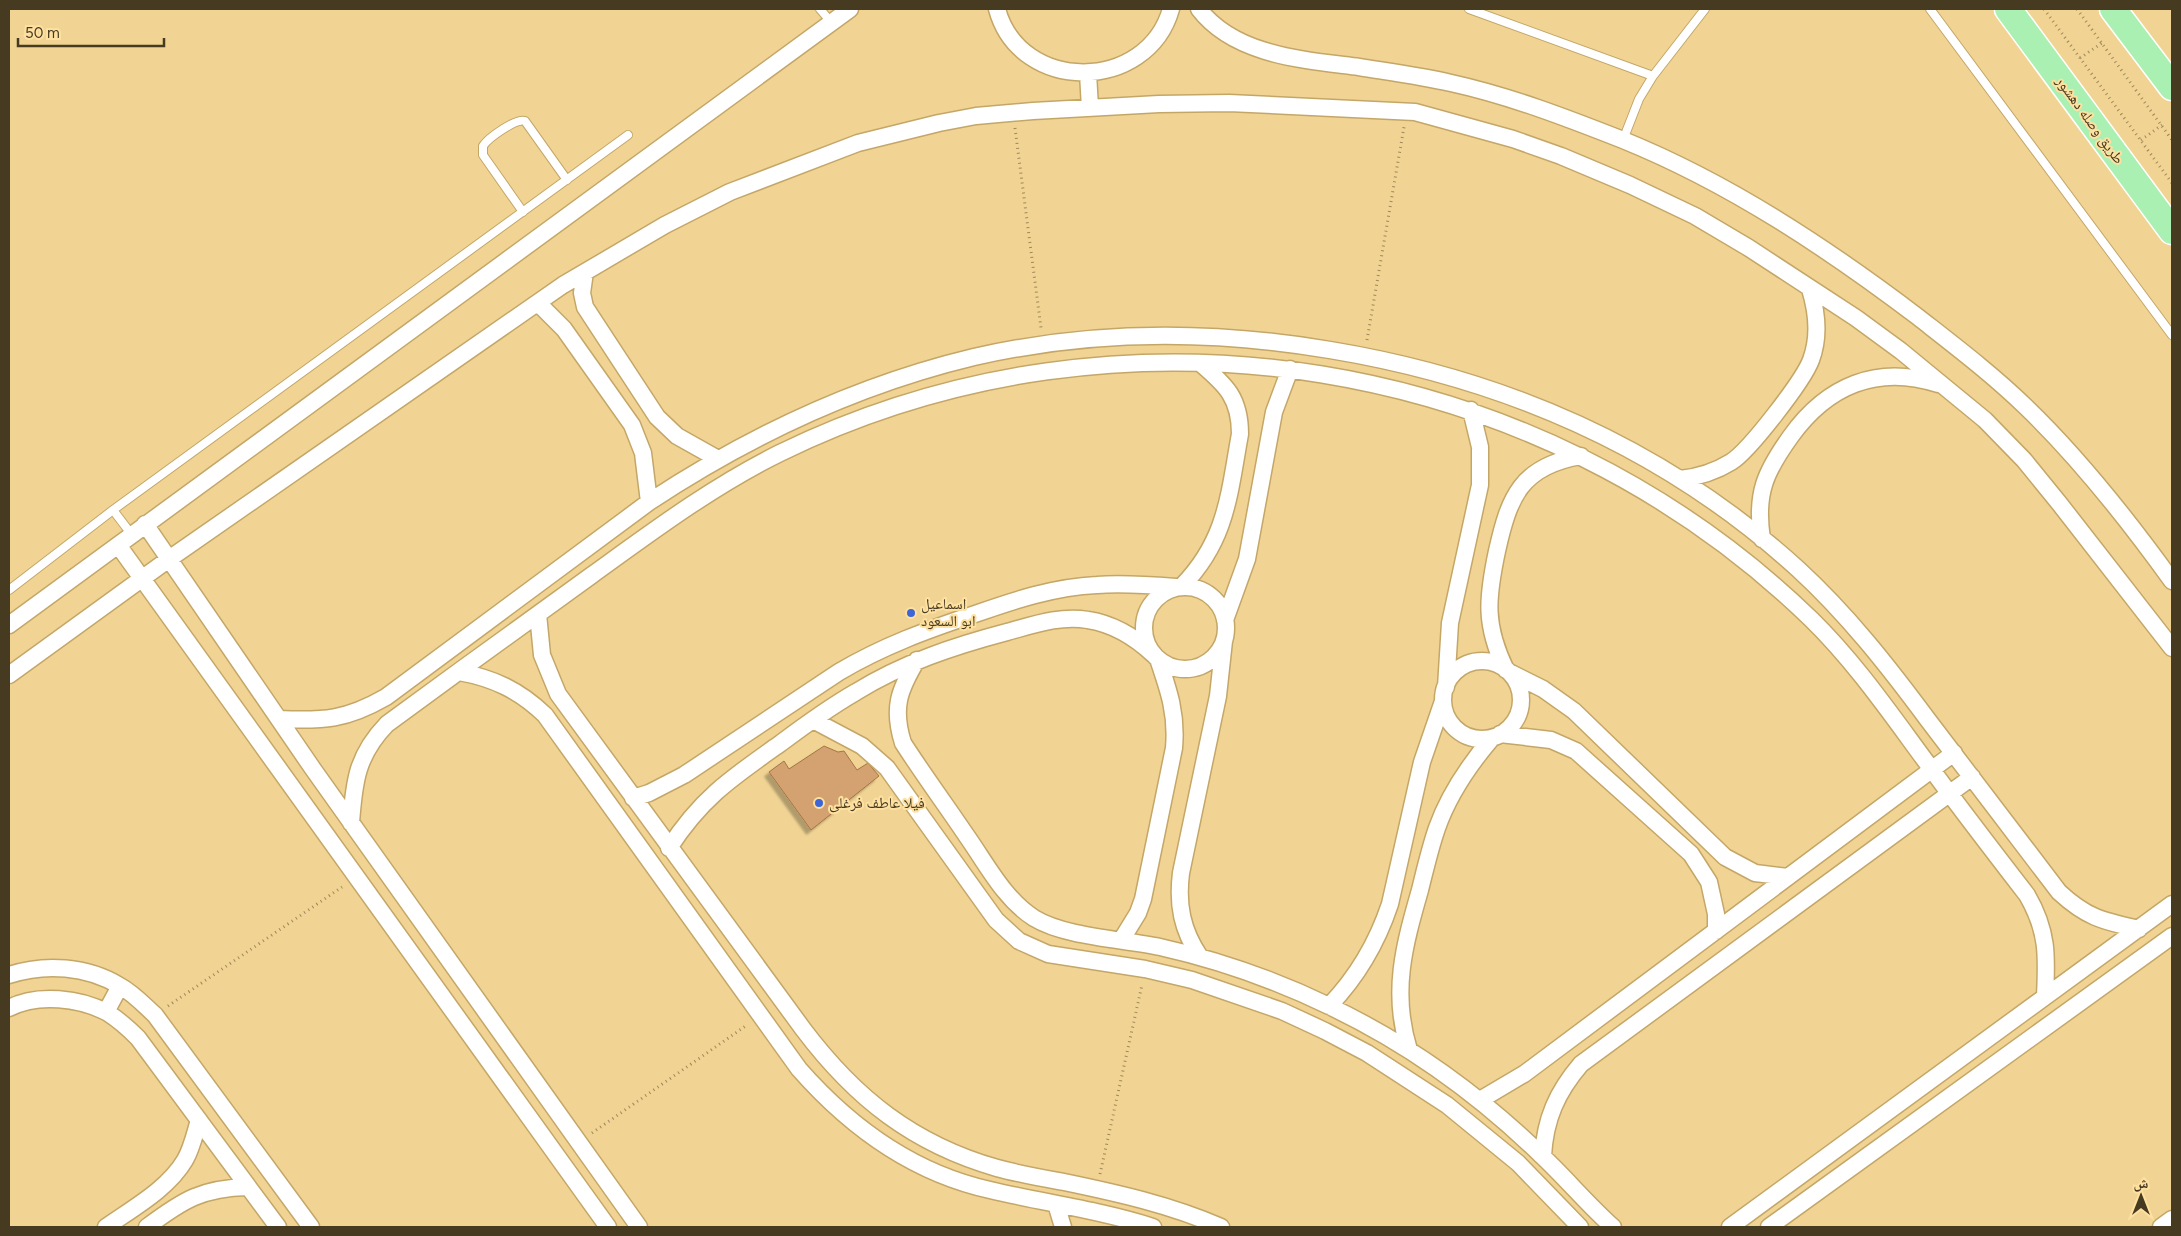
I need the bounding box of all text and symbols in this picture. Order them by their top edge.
scale bar [18,15,164,47]
text: 50 m [25,24,60,42]
street label: طريق وصله دهشور [2051,72,2128,168]
place label: اسماعيل ابو السعود [921,595,976,630]
marker: اسماعيل ابو السعود [905,607,917,619]
place label: فيلا عاطف فرغلى [829,794,925,813]
marker: فيلا عاطف فرغلى [813,797,825,809]
north arrow [2116,1171,2166,1221]
text: ش [2134,1175,2149,1192]

